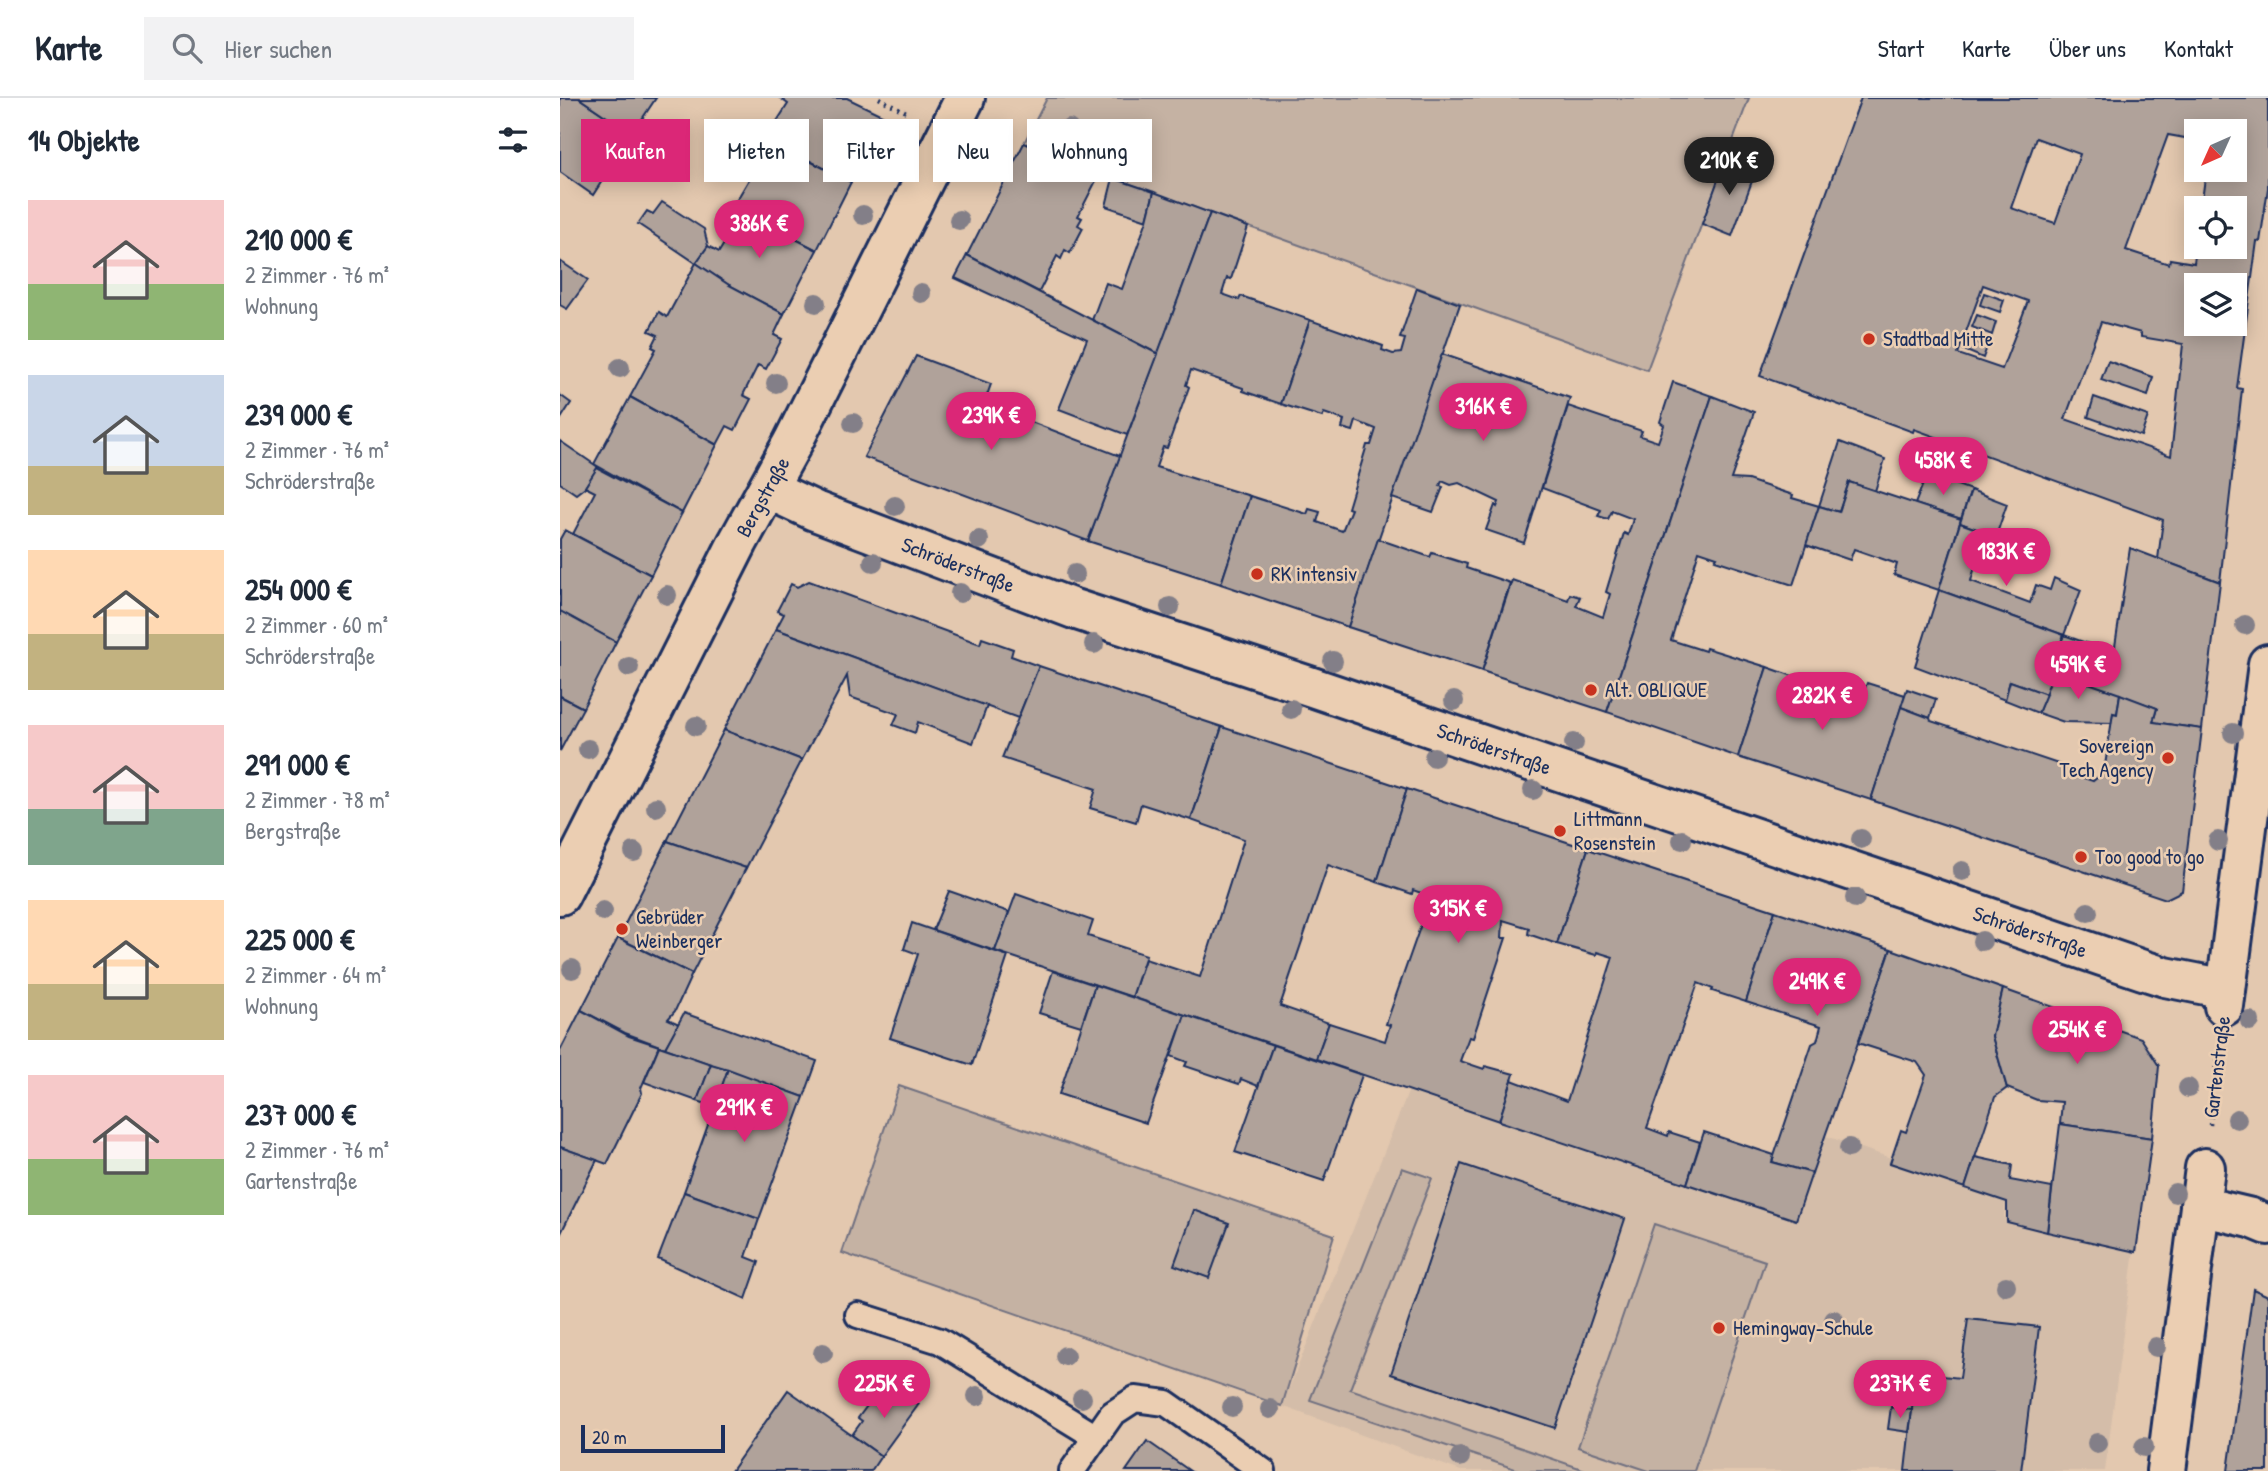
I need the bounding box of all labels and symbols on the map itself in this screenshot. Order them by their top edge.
north arrow [2184,119,2247,182]
pin: 210K € [1672,138,1786,197]
pin: 386K € [702,200,816,260]
place label: Stadtbad Mitte [1883,324,1993,353]
marker: Stadtbad Mitte [1861,331,1877,347]
pin: 316K € [1426,384,1540,443]
pin: 239K € [934,392,1048,452]
pin: 458K € [1886,438,2000,497]
street label: Bergstraße [729,451,796,542]
pin: 183K € [1949,528,2063,588]
street label: Schröderstraße [897,530,1019,599]
place label: RK intensiv [1271,559,1357,588]
marker: RK intensiv [1249,566,1265,582]
pin: 459K € [2021,642,2135,701]
pin: 282K € [1765,672,1879,732]
place label: Alt. OBLIQUE [1605,675,1707,704]
marker: Alt. OBLIQUE [1583,682,1599,698]
street label: Schröderstraße [1433,715,1555,782]
place label: Sovereign Tech Agency [2060,731,2154,784]
marker: Sovereign Tech Agency [2160,750,2176,766]
place label: Littmann Rosenstein [1574,804,1656,857]
marker: Littmann Rosenstein [1552,823,1568,839]
place label: Too good to go [2095,842,2204,871]
marker: Too good to go [2073,849,2089,865]
pin: 315K € [1401,886,1515,945]
street label: Schröderstraße [1969,898,2091,965]
place label: Gebrüder Weinberger [636,902,722,955]
marker: Gebrüder Weinberger [614,921,630,937]
pin: 249K € [1760,958,1874,1018]
pin: 254K € [2020,1006,2134,1066]
street label: Gartenstraße [2196,1014,2237,1120]
pin: 291K € [687,1084,801,1144]
place label: Hemingway-Schule [1733,1313,1873,1342]
marker: Hemingway-Schule [1711,1320,1727,1336]
pin: 225K € [827,1360,941,1420]
pin: 237K € [1843,1360,1957,1420]
scale bar [581,1422,724,1454]

